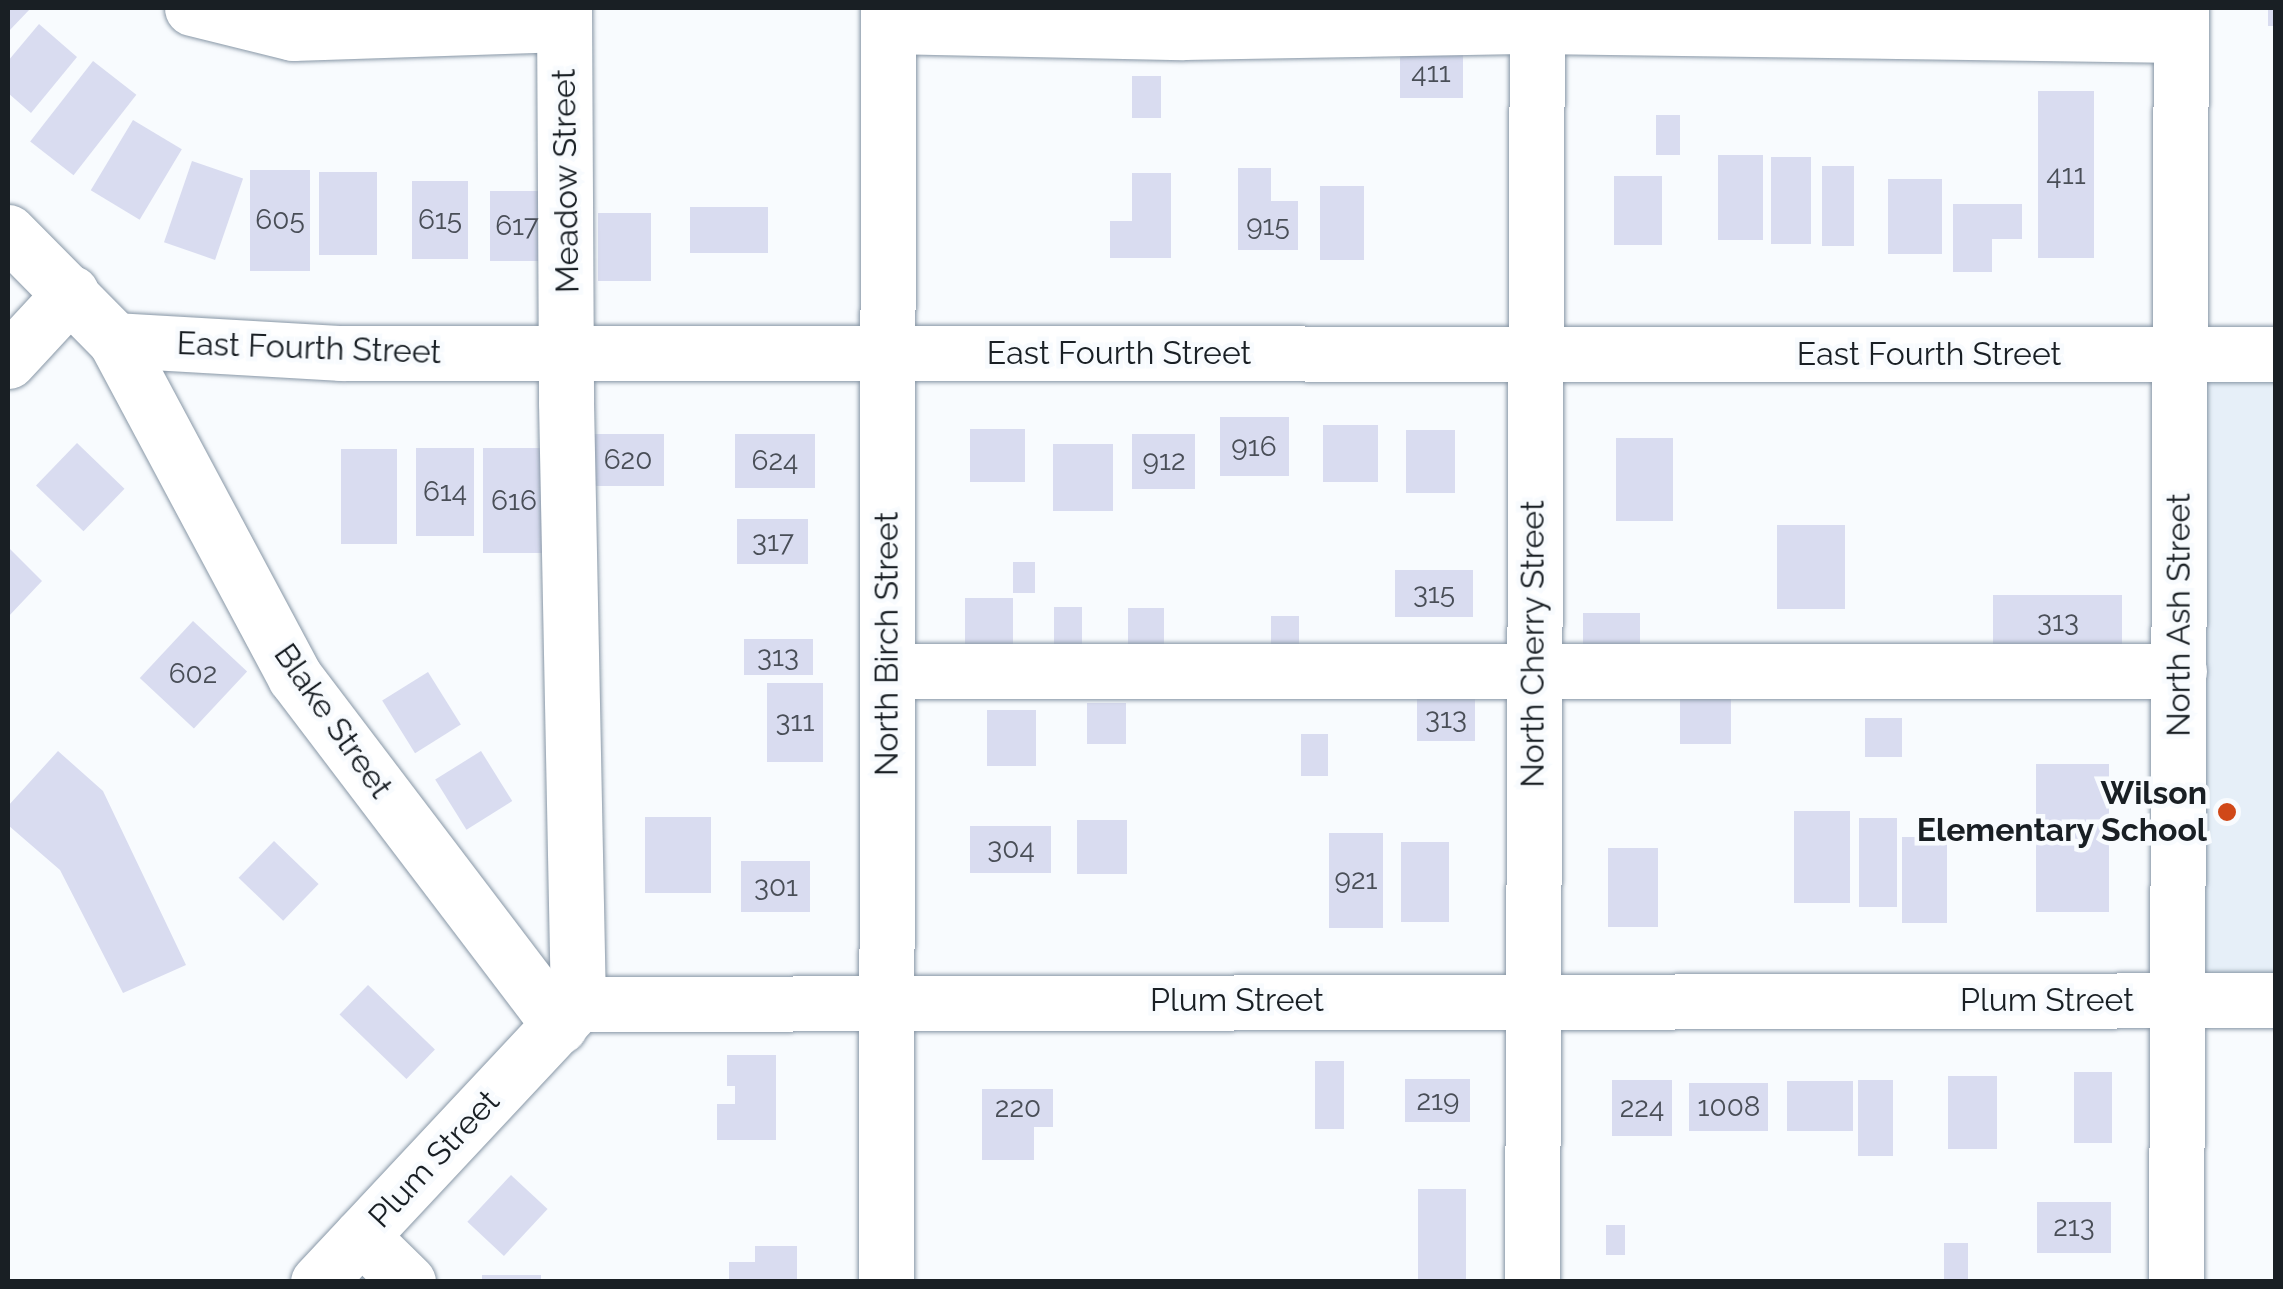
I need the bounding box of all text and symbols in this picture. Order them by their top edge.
house number: 411 [1411,56,1451,90]
street label: Meadow Street [545,68,587,294]
house number: 411 [2046,158,2086,192]
house number: 605 [255,203,305,237]
house number: 615 [418,203,462,237]
house number: 617 [495,209,539,243]
house number: 915 [1246,209,1290,243]
street label: East Fourth Street [176,324,442,372]
street label: East Fourth Street [987,334,1251,372]
street label: East Fourth Street [1797,335,2061,373]
house number: 916 [1231,430,1277,464]
house number: 620 [604,443,652,477]
house number: 624 [752,444,798,478]
house number: 912 [1143,444,1185,478]
house number: 614 [423,475,467,509]
house number: 616 [491,484,537,518]
street label: North Ash Street [2160,493,2198,737]
street label: North Cherry Street [1514,500,1552,788]
street label: North Birch Street [868,512,906,776]
house number: 317 [752,525,794,559]
house number: 315 [1413,577,1455,611]
house number: 313 [2037,605,2079,639]
street label: Blake Street [266,637,400,805]
house number: 313 [757,640,799,674]
house number: 602 [169,657,217,691]
house number: 313 [1425,702,1467,736]
house number: 311 [776,705,814,739]
place label: Wilson Elementary School [1916,775,2207,850]
marker: Wilson Elementary School [2216,801,2238,823]
house number: 304 [987,832,1035,866]
house number: 921 [1335,863,1377,897]
house number: 301 [754,870,798,904]
street label: Plum Street [1150,981,1324,1019]
street label: Plum Street [1960,981,2134,1019]
street label: Plum Street [361,1082,507,1236]
house number: 219 [1417,1084,1459,1118]
house number: 1008 [1698,1090,1760,1124]
house number: 220 [995,1091,1041,1125]
house number: 224 [1620,1091,1664,1125]
house number: 213 [2053,1210,2095,1244]

